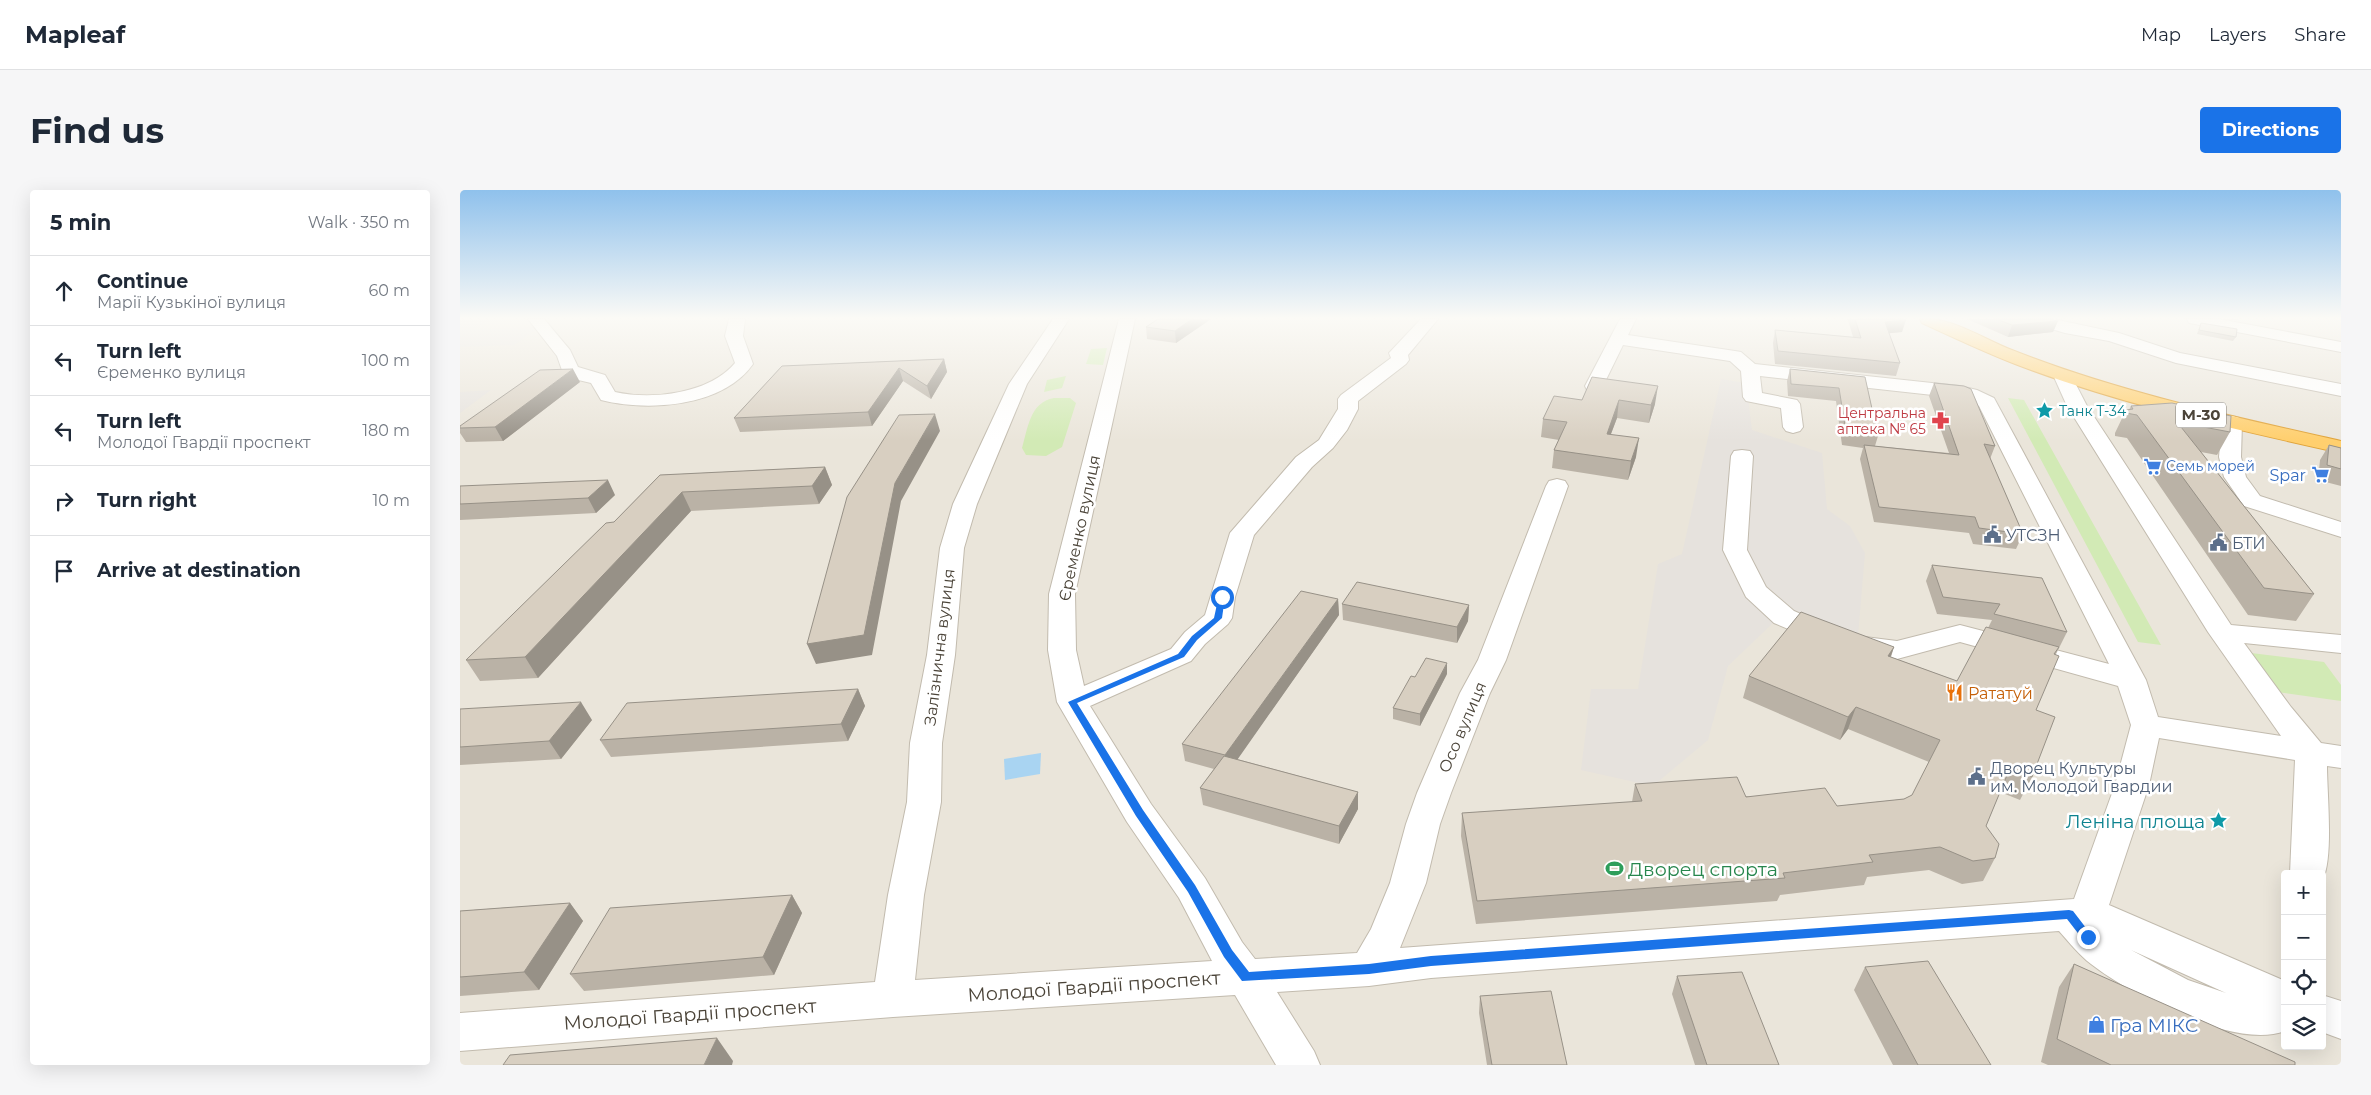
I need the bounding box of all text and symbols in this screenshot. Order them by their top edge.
text: Mapleaf [25,20,125,49]
text: Map [2141,24,2181,46]
text: Layers [2209,24,2266,46]
text: Share [2294,24,2346,46]
button: Directions [2200,107,2341,153]
text: Find us [30,109,164,152]
text: 5 min [50,210,111,235]
text: Walk · 350 m [308,213,410,232]
text: Continue [97,270,188,293]
icon: ahead [50,277,78,305]
text: 60 m [368,281,410,300]
text: Марії Кузькіної вулиця [97,293,286,312]
text: Turn left [97,340,182,363]
icon: left [50,347,78,375]
text: 100 m [362,351,410,370]
text: Єременко вулиця [97,363,246,382]
place icon: Танк Т-34 [2035,401,2055,421]
place label: Танк Т-34 [2059,402,2127,420]
road number: М-30 [2176,402,2226,428]
place label: Центральна аптека № 65 [1837,404,1926,438]
text: Turn left [97,410,182,433]
pharmacy icon: Центральна аптека № 65 [1930,411,1950,431]
icon: left [50,417,78,445]
text: 180 m [362,421,410,440]
text: Молодої Гвардії проспект [97,433,311,452]
street label: Єременко вулиця [1055,453,1104,603]
supermarket icon: Семь морей [2142,456,2162,476]
place label: Семь морей [2166,457,2255,475]
supermarket icon: Spar [2310,465,2330,485]
place label: Spar [2270,466,2306,485]
icon: right [50,487,78,515]
text: Turn right [97,489,197,512]
text: 10 m [372,491,410,510]
public building icon: УТСЗН [1982,525,2002,545]
place label: УТСЗН [2006,526,2061,545]
public building icon: БТИ [2208,533,2228,553]
place label: БТИ [2232,534,2266,553]
icon: arrive [50,557,78,585]
text: Arrive at destination [97,559,301,582]
street label: Залізнична вулиця [920,567,959,727]
route start [1211,586,1234,609]
street label: Осо вулиця [1435,679,1490,776]
restaurant icon: Рататуй [1944,683,1964,703]
place label: Рататуй [1968,684,2033,703]
place label: Дворец Культуры им. Молодой Гвардии [1990,759,2172,796]
public building icon: Дворец Культуры им. Молодой Гвардии [1966,767,1986,787]
place label: Леніна площа [2066,810,2205,833]
place icon: Леніна площа [2209,811,2229,831]
place label: Дворец спорта [1628,858,1778,881]
sports icon: Дворец спорта [1604,859,1624,879]
map controls [2281,870,2326,1050]
button: + [2281,870,2326,915]
button: − [2281,915,2326,960]
route end [2077,926,2100,949]
button: locate [2281,960,2326,1005]
street label: Молодої Гвардії проспект [967,966,1221,1007]
street label: Молодої Гвардії проспект [563,994,817,1035]
button: layers [2281,1005,2326,1050]
place label: Гра МІКС [2110,1014,2198,1037]
shop icon: Гра МІКС [2086,1015,2106,1035]

